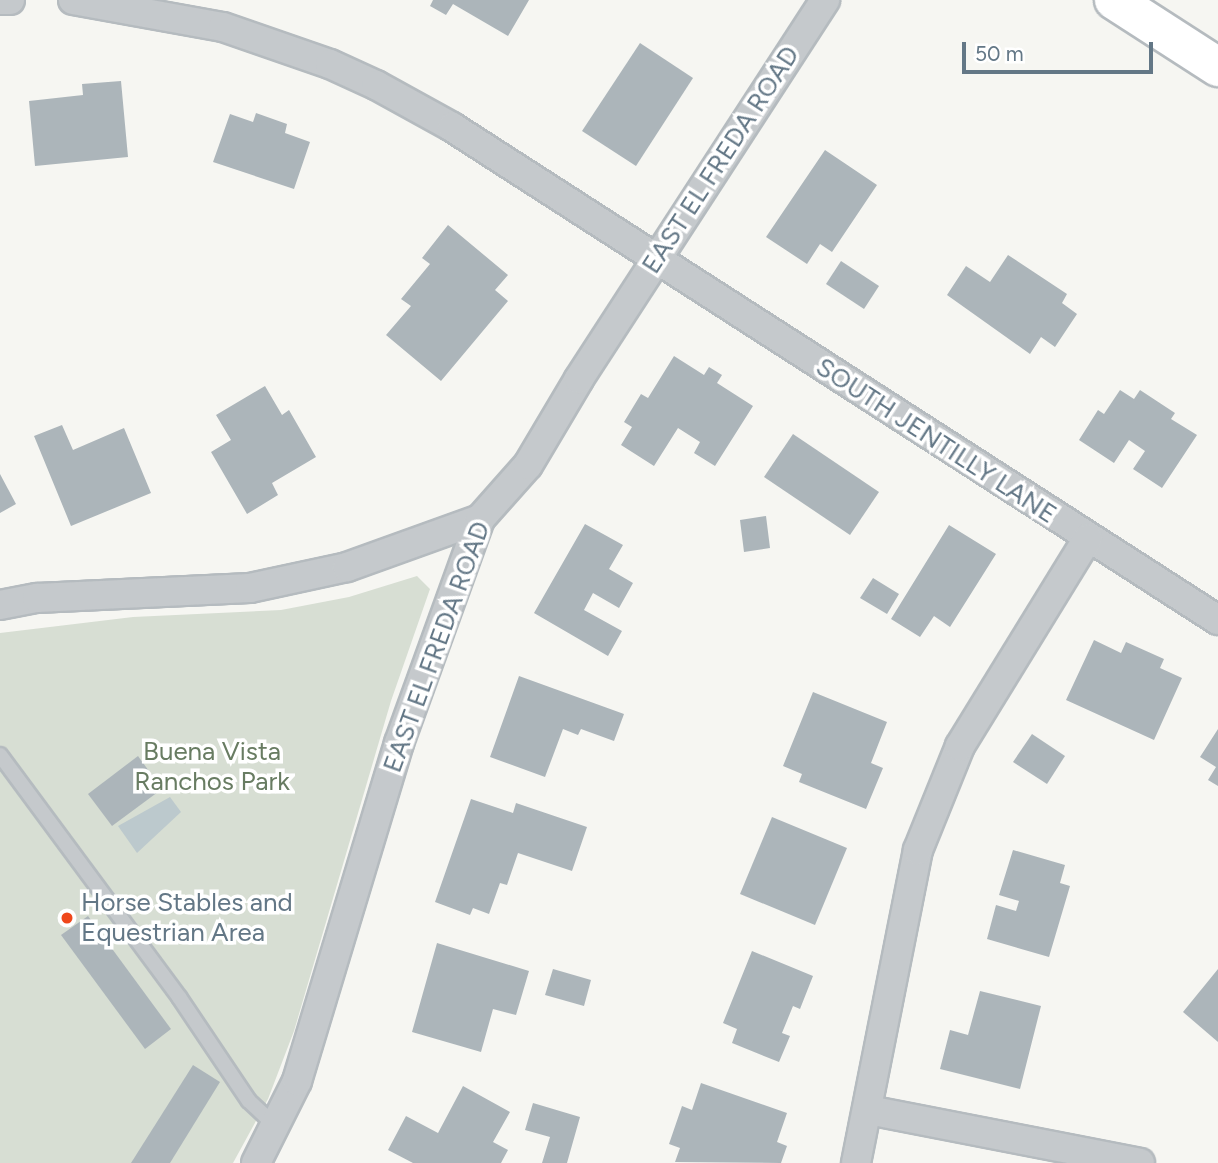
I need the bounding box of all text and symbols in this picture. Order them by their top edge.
scale bar [966,28,1157,72]
street label: EAST EL FREDA ROAD [636,41,806,279]
text: 50 m [975,41,1024,66]
street label: SOUTH JENTILLY LANE [810,352,1062,530]
street label: EAST EL FREDA ROAD [377,517,497,777]
park label: Buena Vista Ranchos Park [134,736,290,798]
place label: Horse Stables and Equestrian Area [81,887,293,948]
marker: Horse Stables and Equestrian Area [59,910,75,926]

